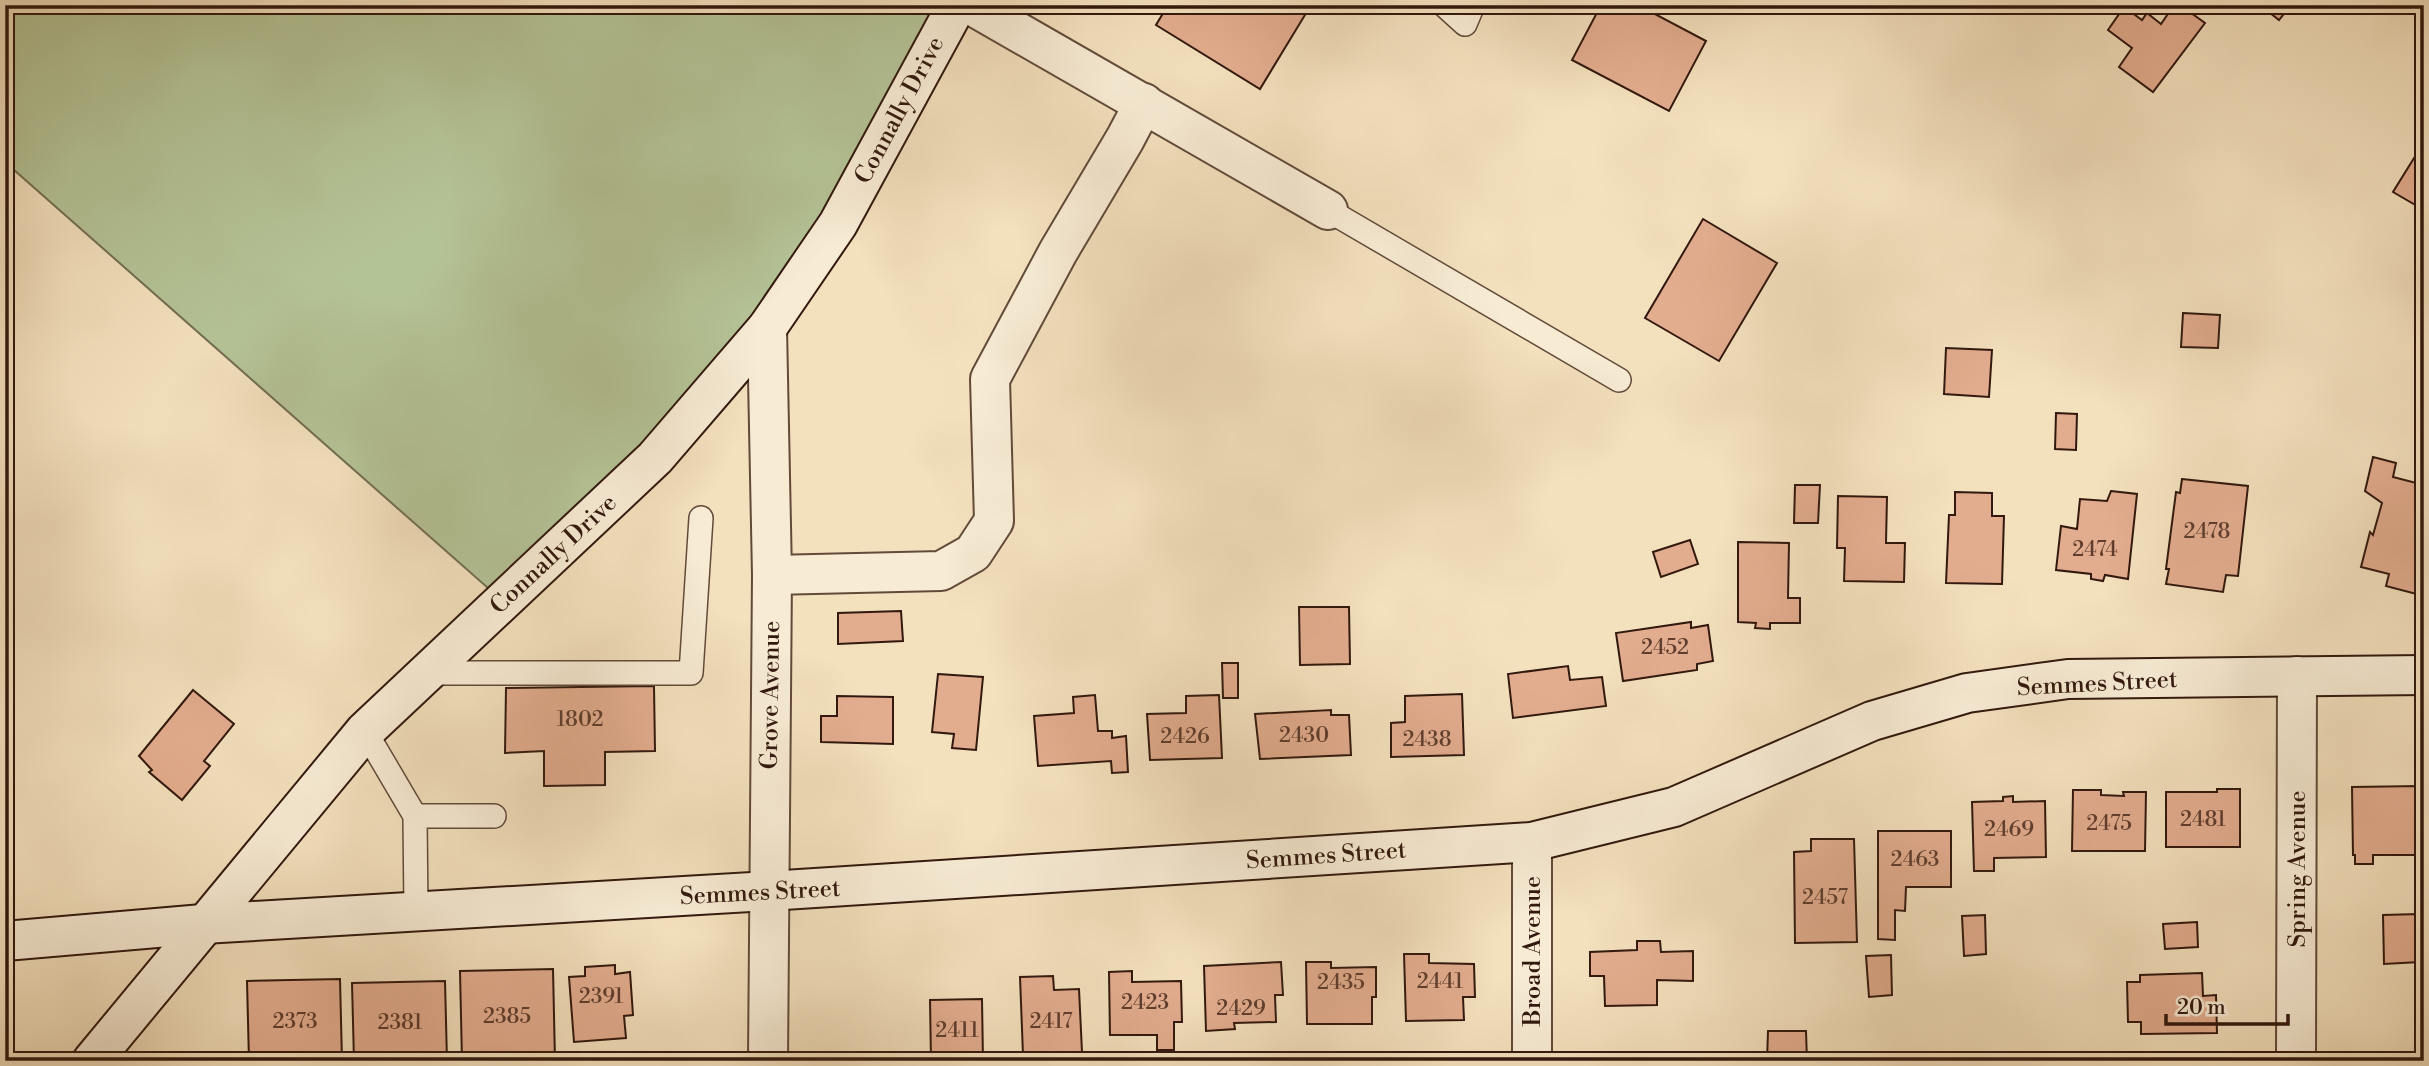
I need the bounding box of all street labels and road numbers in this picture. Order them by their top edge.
street label: Connally Drive [848,32,951,189]
street label: Connally Drive [484,488,623,621]
street label: Grove Avenue [755,621,787,770]
street label: Semmes Street [2016,665,2179,703]
street label: Spring Avenue [2283,790,2313,948]
street label: Semmes Street [1245,835,1408,877]
street label: Semmes Street [679,874,842,912]
street label: Broad Avenue [1518,876,1548,1027]

